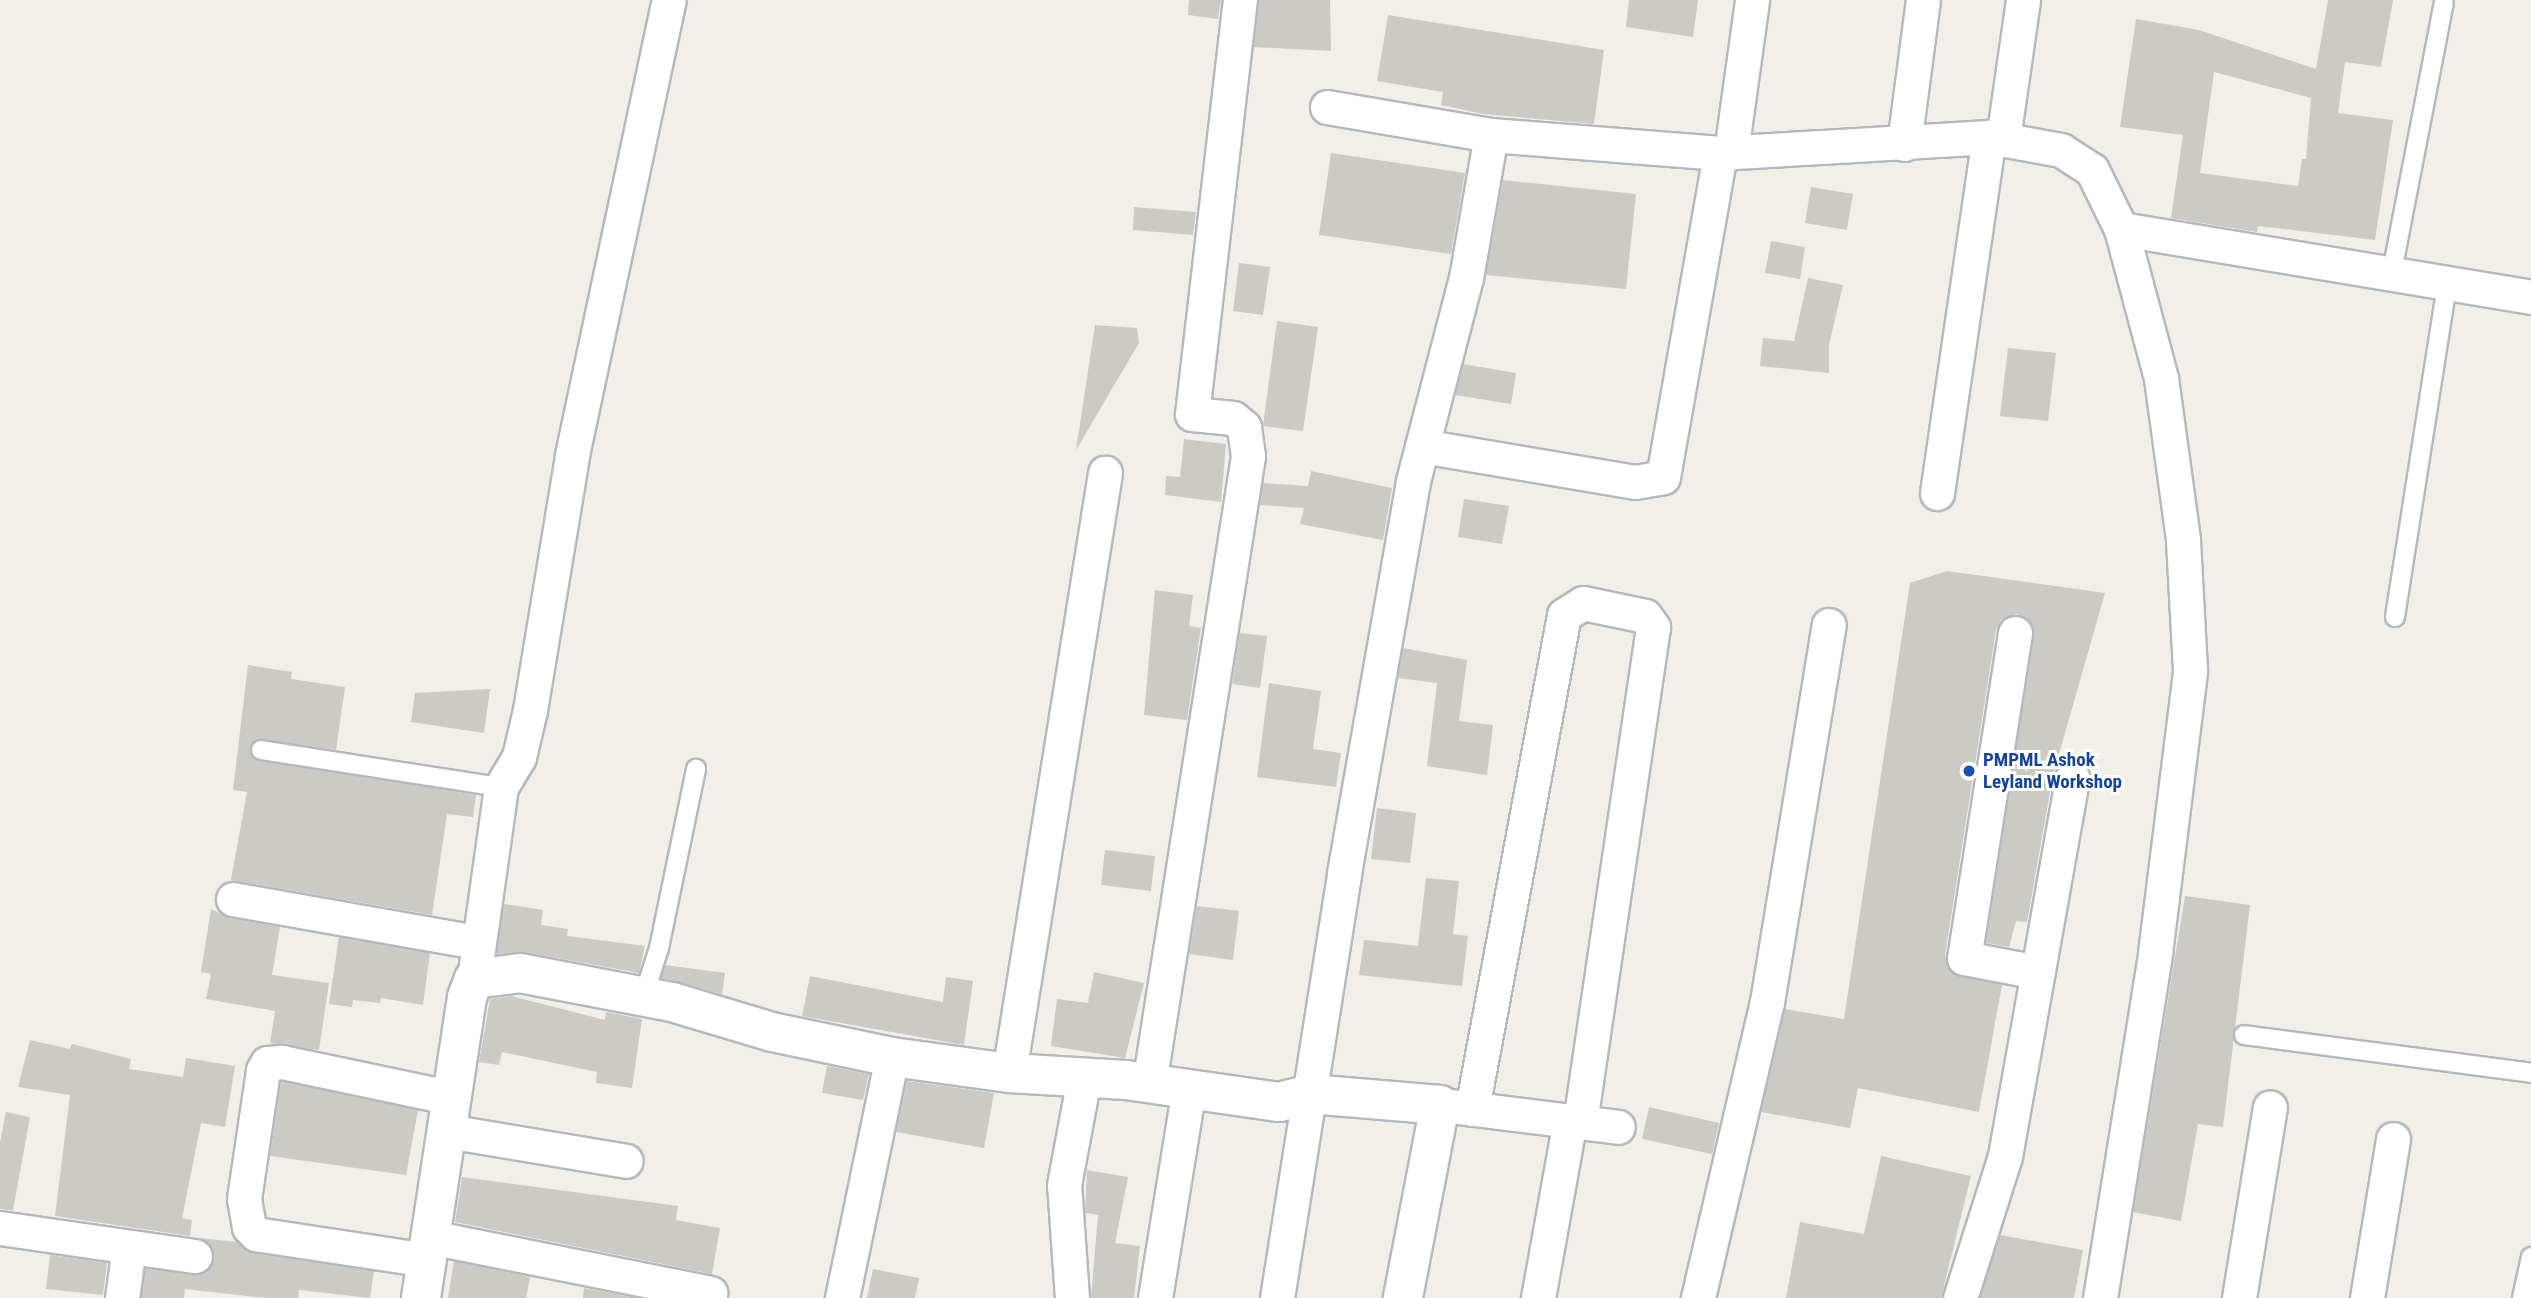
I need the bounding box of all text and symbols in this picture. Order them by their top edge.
place label: PMPML Ashok Leyland Workshop [1983,749,2122,793]
marker: PMPML Ashok Leyland Workshop [1961,763,1977,779]

